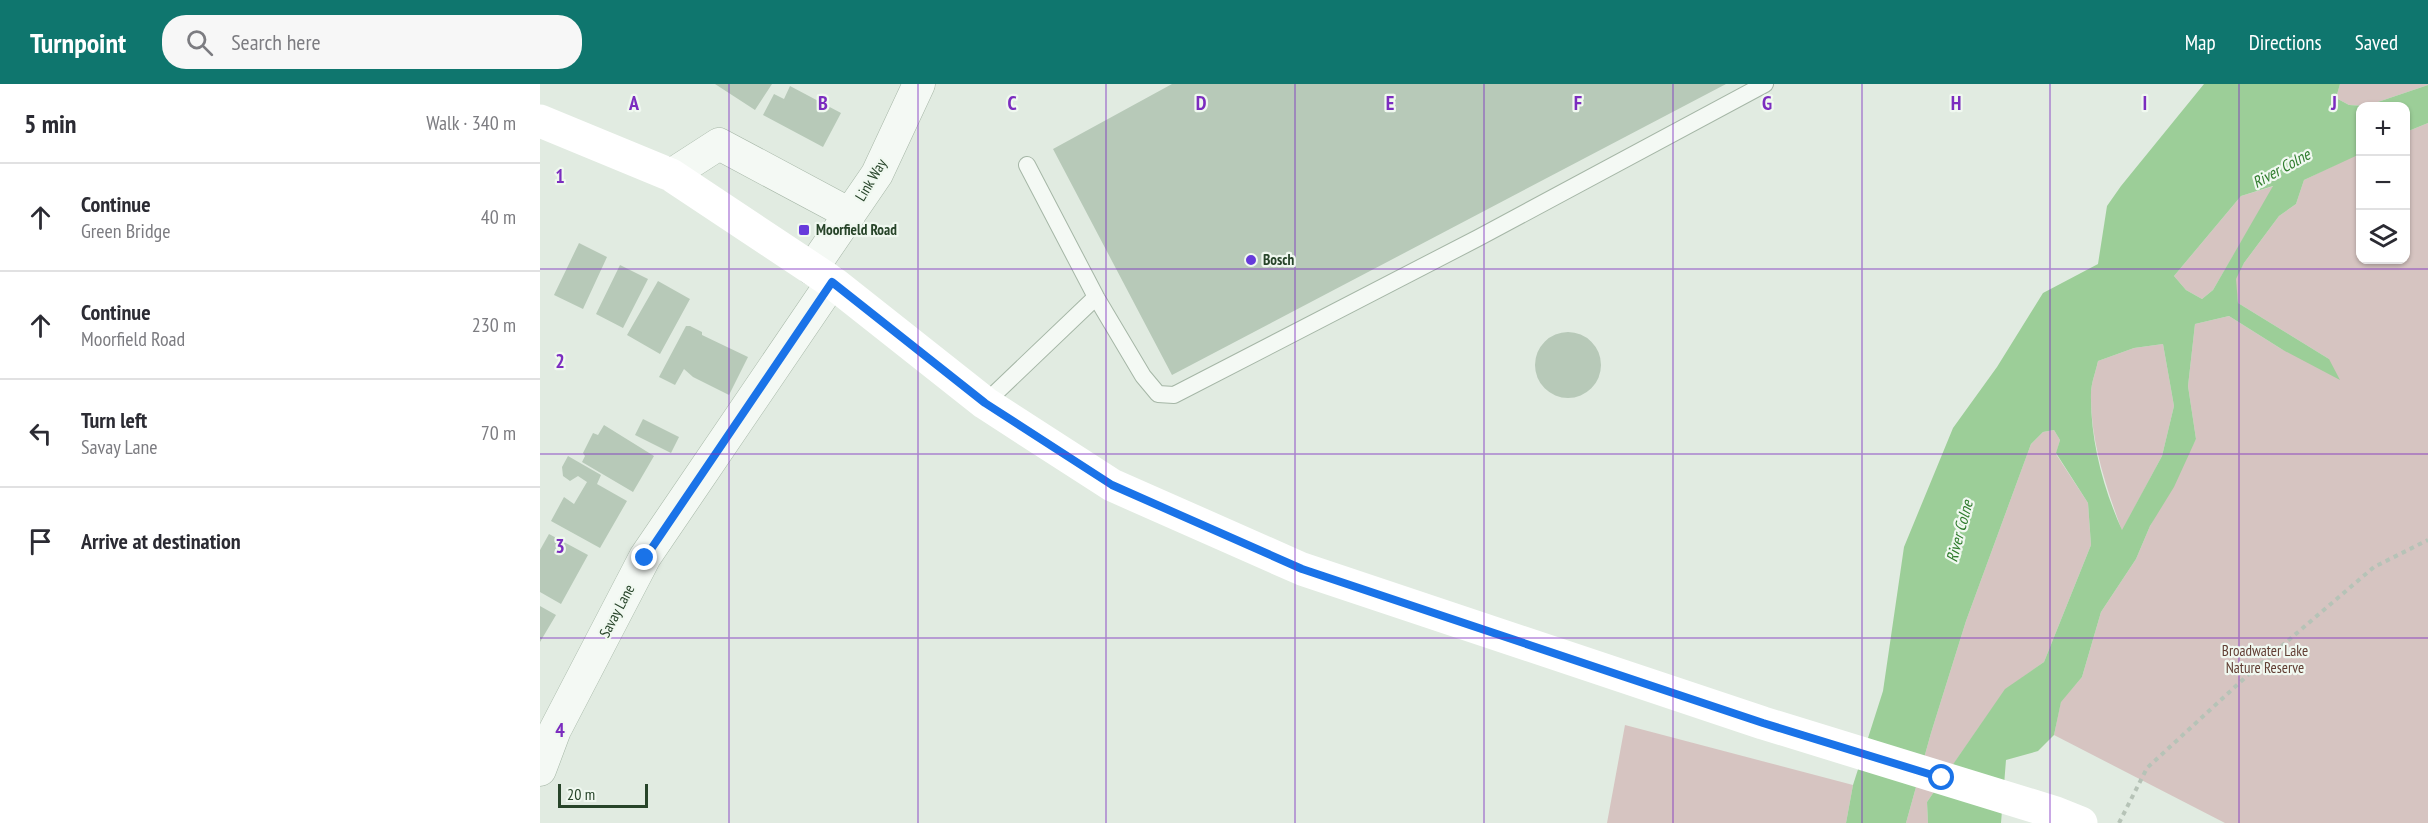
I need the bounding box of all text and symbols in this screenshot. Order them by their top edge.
search box [162,15,582,69]
text: Turnpoint [30,24,126,61]
icon: search [183,26,216,59]
text: Search here [231,28,321,56]
text: Map [2185,29,2216,56]
text: Directions [2249,29,2322,56]
text: Saved [2355,29,2398,56]
text: A [628,90,640,116]
text: B [818,90,828,116]
text: C [1007,90,1017,116]
text: D [1196,90,1207,116]
text: E [1386,90,1394,116]
text: F [1574,90,1582,116]
text: G [1762,90,1772,116]
text: H [1951,90,1961,116]
text: I [2143,90,2147,116]
text: J [2330,90,2337,116]
map controls [2356,102,2410,264]
button: + [2356,102,2410,156]
text: 5 min [24,107,77,140]
text: Walk · 340 m [426,110,516,136]
water label: River Colne [2249,143,2315,192]
street label: Link Way [851,155,891,204]
button: − [2356,156,2410,210]
text: 1 [555,163,565,189]
text: Continue [81,190,151,218]
icon: ahead [24,201,57,234]
text: 40 m [481,204,516,230]
button: layers [2356,210,2410,264]
text: Green Bridge [81,218,171,244]
place label: Moorfield Road [816,220,897,239]
marker: Moorfield Road [797,223,811,237]
place label: Bosch [1263,250,1295,269]
marker: Bosch [1244,253,1258,267]
text: Continue [81,298,151,326]
icon: ahead [24,309,57,342]
text: 230 m [472,312,516,338]
text: Moorfield Road [81,326,185,352]
text: 2 [555,348,565,374]
text: Turn left [81,406,147,434]
icon: left [24,417,57,450]
text: 70 m [481,420,516,446]
text: Savay Lane [81,434,158,460]
water label: River Colne [1941,497,1977,564]
icon: arrive [24,525,57,558]
text: Arrive at destination [81,527,241,555]
text: 3 [555,533,565,559]
route end [631,544,657,570]
street label: Savay Lane [595,581,638,641]
park label: Broadwater Lake Nature Reserve [2222,641,2308,677]
text: 4 [555,717,565,743]
route start [1928,764,1954,790]
scale bar [558,781,648,808]
text: 20 m [567,784,595,804]

